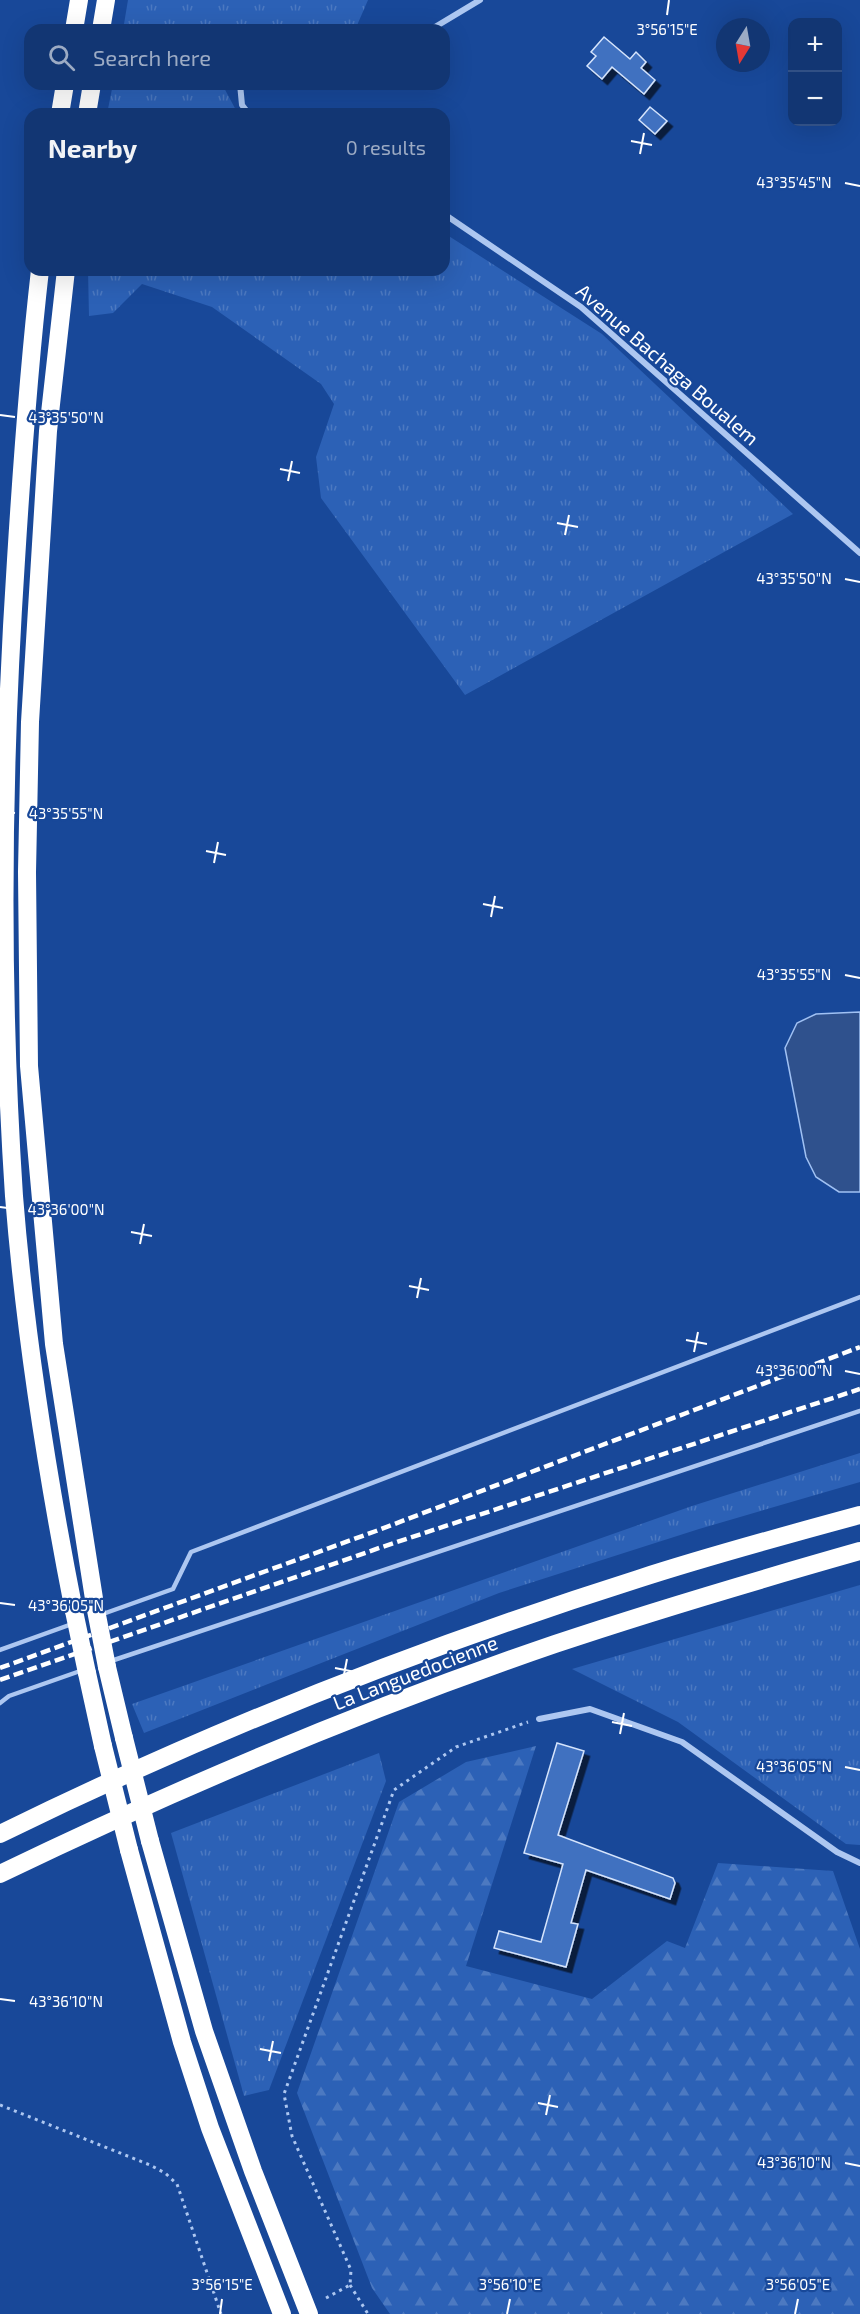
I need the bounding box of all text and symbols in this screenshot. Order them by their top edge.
north arrow [716,18,770,72]
map controls [788,18,842,126]
button: + [788,18,842,72]
text: 3°56'15"E [636,20,698,38]
search box [24,24,450,90]
icon: search [45,41,78,74]
text: Search here [93,44,211,70]
button: − [788,72,842,126]
text: Nearby [48,132,137,163]
text: 0 results [346,135,426,159]
text: 43°35'45"N [756,173,832,191]
street label: Avenue Bachaga Boualem [572,278,764,450]
text: 43°35'50"N [28,408,104,426]
text: 43°35'50"N [756,569,832,587]
text: 43°35'55"N [29,804,103,822]
text: 43°35'55"N [757,965,831,983]
text: 43°36'00"N [27,1200,105,1218]
text: 43°36'00"N [755,1361,833,1379]
text: 43°36'05"N [28,1596,104,1614]
street label: La Languedocienne [329,1630,501,1714]
text: 43°36'05"N [756,1757,832,1775]
text: 43°36'10"N [29,1992,103,2010]
text: 43°36'10"N [757,2153,831,2171]
text: 3°56'15"E [191,2275,253,2293]
text: 3°56'10"E [479,2275,541,2293]
text: 3°56'05"E [766,2275,830,2293]

